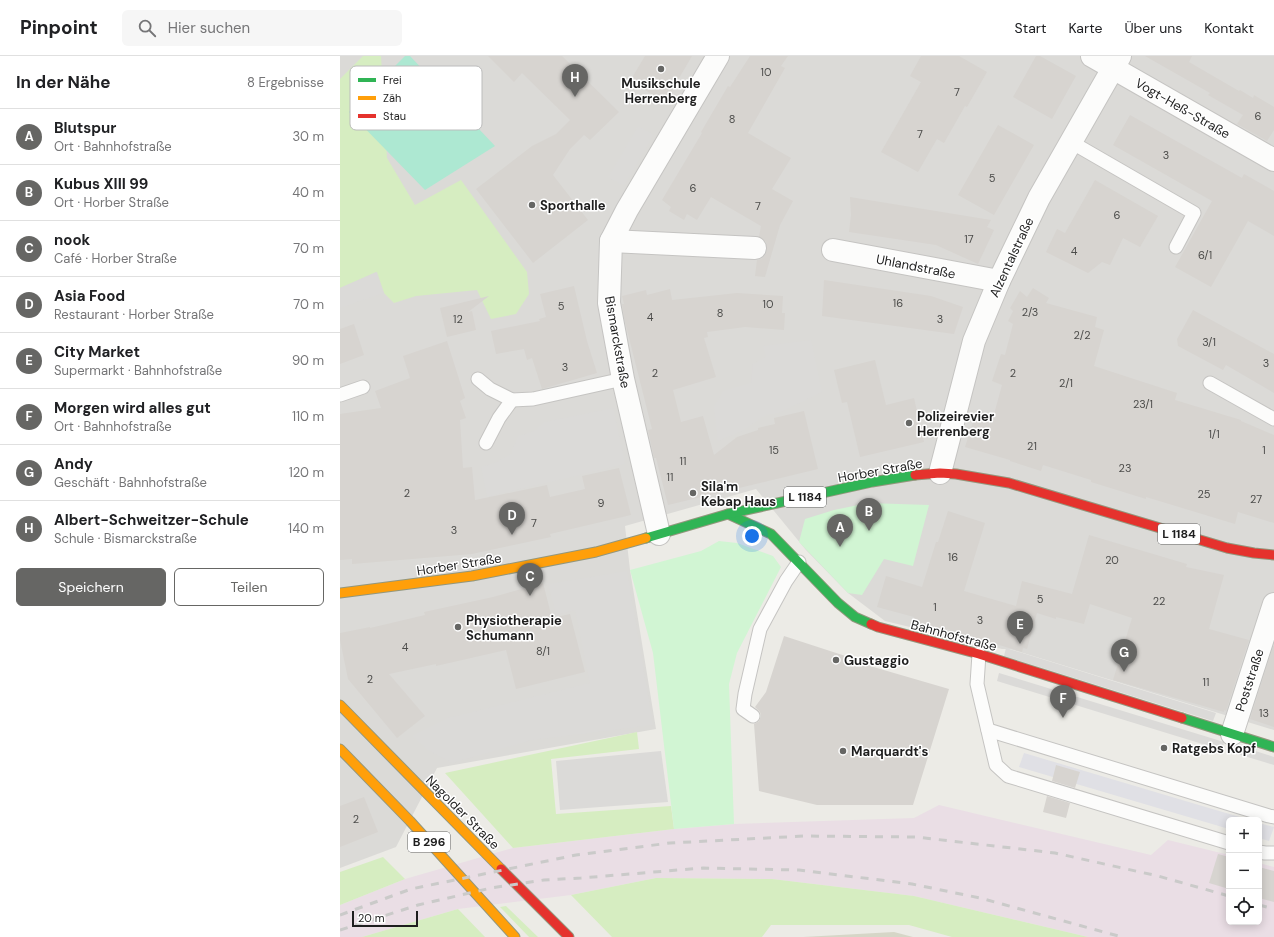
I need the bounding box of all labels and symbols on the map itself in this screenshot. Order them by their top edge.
pin: H [562,64,588,97]
marker: Musikschule Herrenberg [656,64,666,74]
house number: 10 [761,65,771,79]
legend [350,66,482,130]
text: Frei [383,73,402,87]
street label: Vogt-Heß-Straße [1132,74,1233,143]
place label: Musikschule Herrenberg [621,75,701,107]
house number: 7 [954,85,960,99]
text: Zäh [383,91,401,105]
text: Stau [383,109,406,123]
house number: 6 [1255,109,1262,123]
house number: 8 [729,112,735,126]
house number: 7 [917,127,923,141]
house number: 3 [1163,148,1169,162]
house number: 5 [989,171,996,185]
house number: 6 [690,181,697,195]
place label: Sporthalle [540,197,606,214]
house number: 7 [755,199,761,213]
marker: Sporthalle [527,200,537,210]
house number: 6 [1114,208,1121,222]
street label: Alzentalstraße [985,214,1037,300]
house number: 17 [964,232,974,246]
house number: 4 [1071,244,1078,258]
house number: 6/1 [1198,248,1212,262]
street label: Uhlandstraße [875,250,957,283]
street label: Bismarckstraße [601,295,634,390]
house number: 16 [893,296,903,310]
house number: 10 [763,297,773,311]
house number: 5 [558,299,565,313]
house number: 2/3 [1022,305,1038,319]
house number: 8 [717,306,723,320]
house number: 4 [647,310,654,324]
house number: 12 [453,312,463,326]
house number: 3 [937,312,943,326]
house number: 2/2 [1074,328,1090,342]
house number: 3/1 [1202,335,1216,349]
house number: 3 [1263,356,1269,370]
house number: 3 [562,360,568,374]
house number: 2 [652,366,658,380]
house number: 2 [1010,366,1016,380]
house number: 2/1 [1059,376,1073,390]
house number: 23/1 [1133,397,1153,411]
place label: Polizeirevier Herrenberg [917,408,995,440]
marker: Polizeirevier Herrenberg [904,418,914,428]
house number: 1/1 [1208,427,1220,441]
house number: 21 [1027,439,1037,453]
house number: 15 [769,443,779,457]
house number: 1 [1262,443,1266,457]
house number: 11 [680,454,686,468]
street label: Horber Straße [837,455,924,486]
house number: 23 [1119,461,1131,475]
house number: 11 [667,470,673,484]
place label: Sila'm Kebap Haus [701,478,776,510]
house number: 2 [404,486,410,500]
road number: L 1184 [784,487,826,507]
house number: 25 [1197,487,1211,501]
marker: Sila'm Kebap Haus [688,488,698,498]
house number: 27 [1250,492,1262,506]
house number: 9 [598,496,605,510]
pin: B [856,498,882,531]
pin: D [499,502,525,535]
pin: A [827,514,853,547]
house number: 7 [531,516,537,530]
house number: 3 [451,523,457,537]
road number: L 1184 [1158,524,1200,544]
your location [742,526,762,546]
street label: Horber Straße [416,549,503,580]
house number: 16 [948,550,958,564]
house number: 20 [1105,553,1119,567]
pin: C [517,563,543,596]
house number: 5 [1037,592,1044,606]
house number: 22 [1153,594,1165,608]
house number: 1 [933,600,937,614]
pin: E [1007,611,1033,644]
place label: Physiotherapie Schumann [466,612,562,644]
house number: 3 [977,613,983,627]
street label: Bahnhofstraße [909,616,999,655]
marker: Physiotherapie Schumann [453,622,463,632]
pin: G [1111,639,1137,672]
house number: 4 [402,640,409,654]
house number: 8/1 [536,644,550,658]
street label: Poststraße [1231,647,1268,714]
place label: Gustaggio [844,652,909,669]
marker: Gustaggio [831,655,841,665]
house number: 2 [367,672,373,686]
house number: 11 [1203,675,1209,689]
pin: F [1050,685,1076,718]
house number: 13 [1259,706,1269,720]
place label: Ratgebs Kopf [1172,740,1256,757]
place label: Marquardt's [851,743,928,760]
marker: Ratgebs Kopf [1159,743,1169,753]
marker: Marquardt's [838,746,848,756]
street label: Nagolder Straße [422,772,503,853]
house number: 2 [353,812,359,826]
road number: B 296 [408,832,450,852]
scale bar [352,909,418,928]

